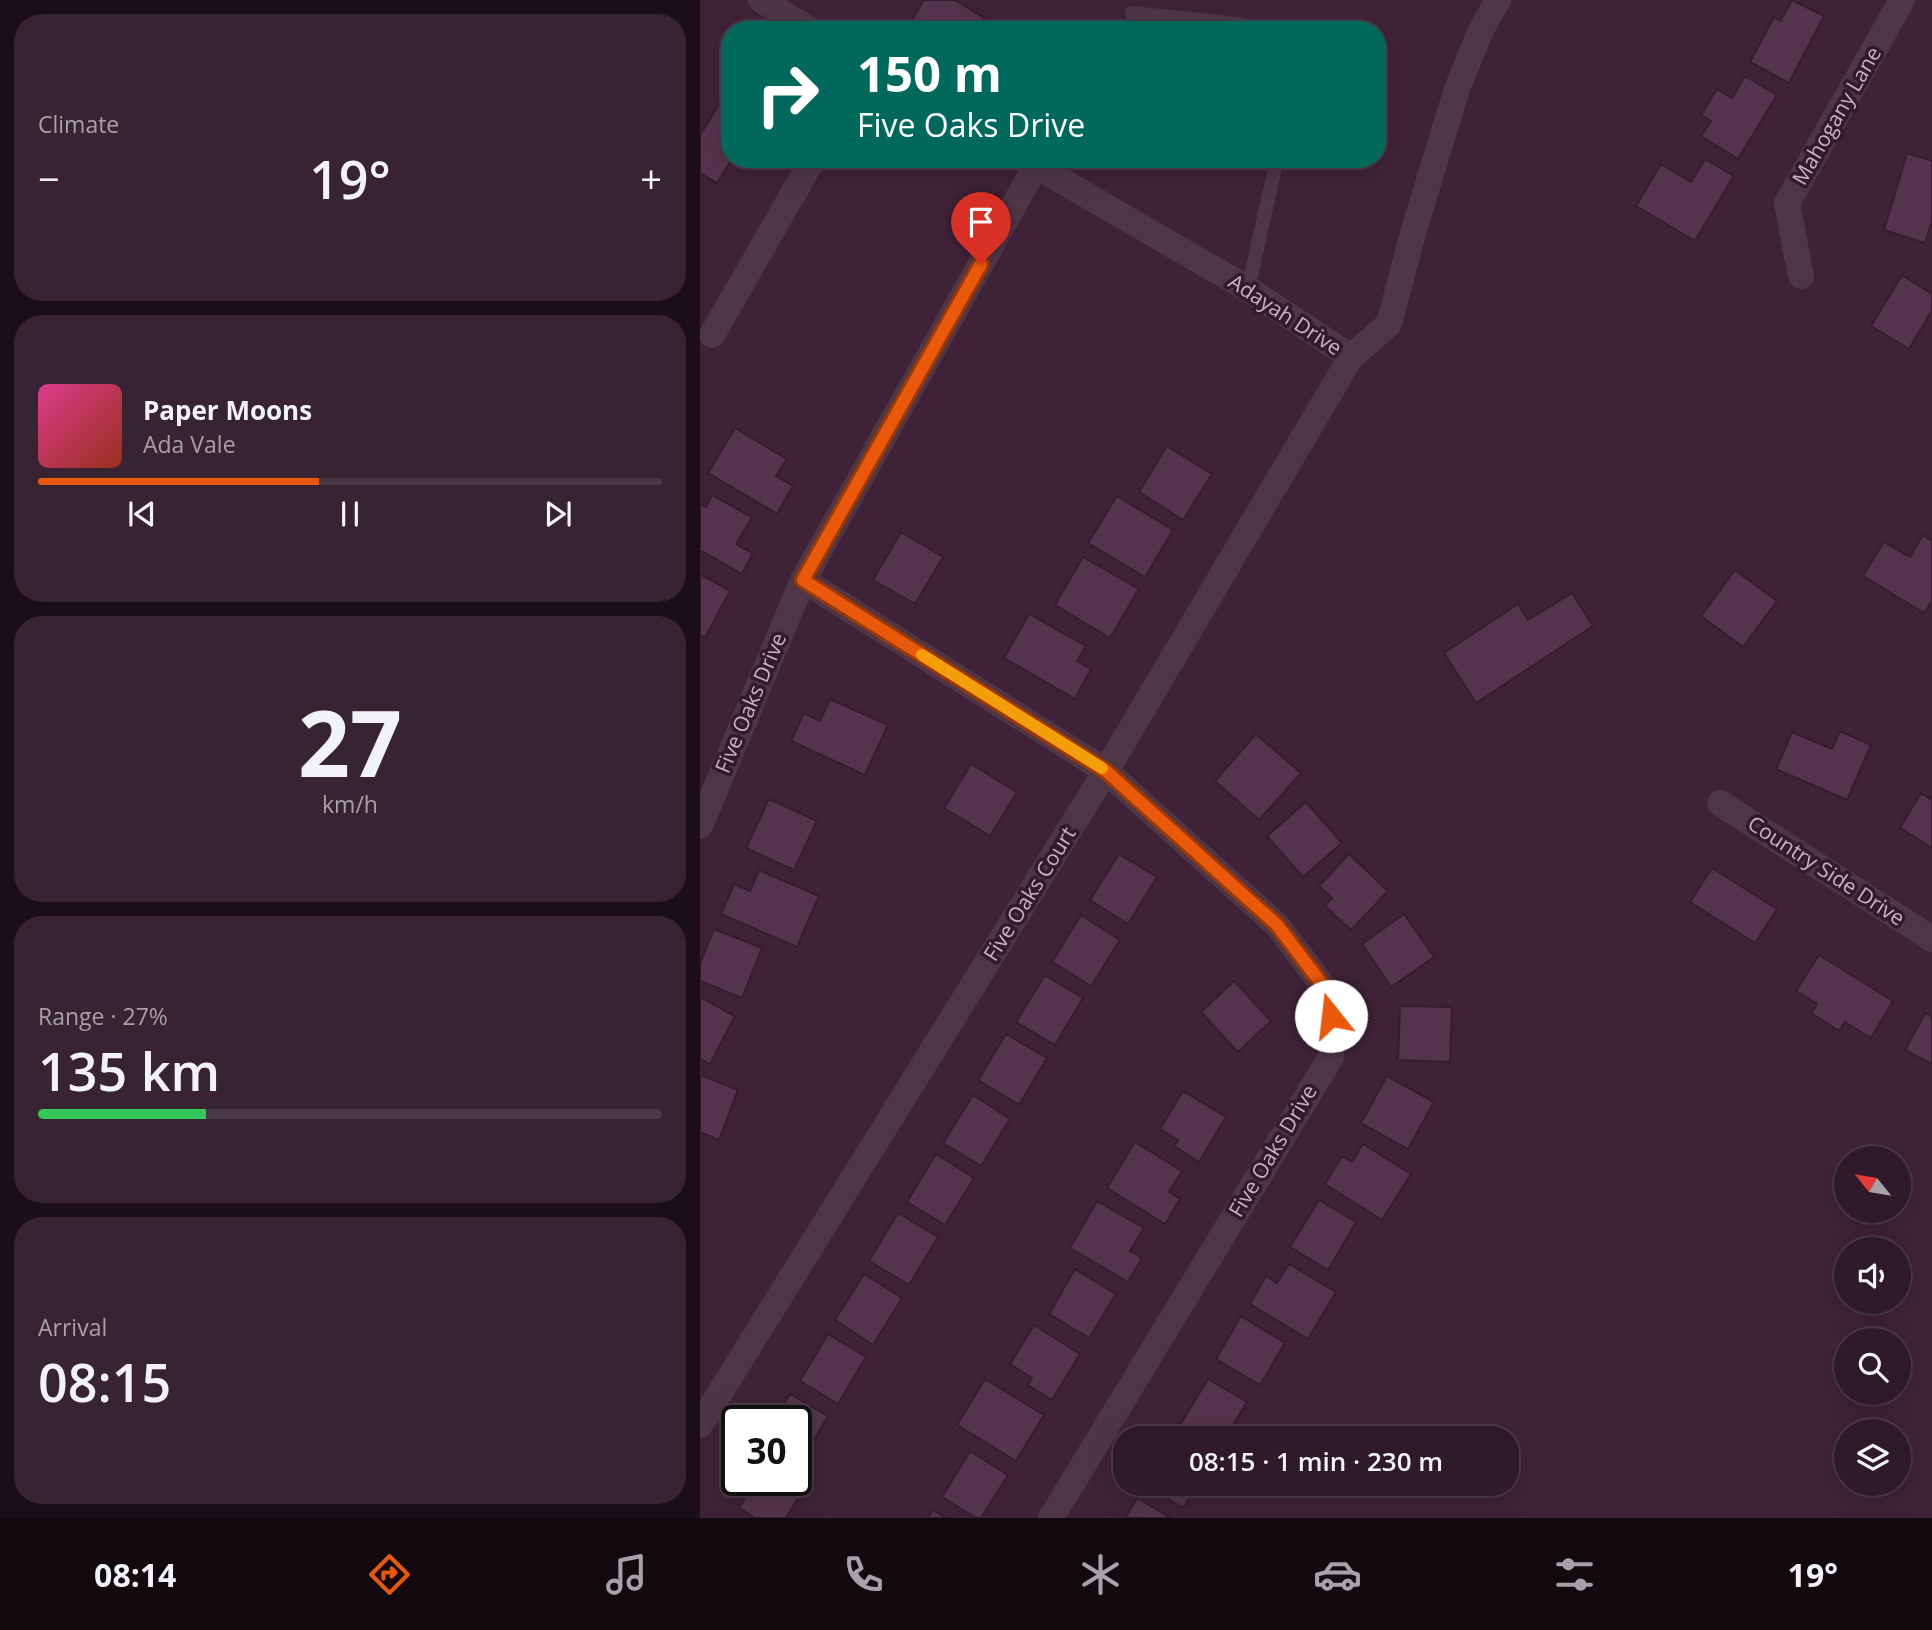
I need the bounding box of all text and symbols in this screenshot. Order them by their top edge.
text: 150 m [857,40,1002,106]
street label: Mahogany Lane [1785,41,1887,190]
icon: right [742,49,833,140]
text: Five Oaks Drive [857,103,1085,146]
text: Climate [38,108,119,140]
text: 19° [309,143,391,214]
text: − [38,152,60,204]
text: + [640,152,662,204]
pin [951,192,1011,264]
icon: arrive [962,203,1000,241]
street label: Adayah Drive [1224,267,1348,361]
text: Paper Moons [143,392,312,428]
text: Ada Vale [143,428,236,460]
icon: previous [123,495,161,533]
icon: pause [331,495,369,533]
icon: next [539,495,577,533]
street label: Five Oaks Drive [708,628,792,777]
text: 27 [298,680,402,804]
text: km/h [322,788,378,820]
street label: Country Side Drive [1743,809,1910,931]
street label: Five Oaks Court [977,821,1082,966]
position arrow [1294,979,1368,1053]
text: Range · 27% [38,1000,168,1032]
text: 135 km [38,1035,220,1106]
street label: Five Oaks Drive [1222,1079,1323,1222]
north arrow [1834,1146,1911,1223]
map controls [1834,1146,1911,1496]
button: sound [1834,1237,1911,1314]
text: Arrival [38,1311,107,1343]
button: search [1834,1328,1911,1405]
text: 08:15 [38,1346,171,1417]
speed limit sign: 30 [721,1405,812,1496]
button: layers [1834,1419,1911,1496]
text: 08:15 · 1 min · 230 m [1189,1443,1443,1479]
icon: directions [365,1550,414,1599]
icon: music [602,1550,651,1599]
icon: phone [839,1550,888,1599]
icon: climate [1076,1550,1125,1599]
icon: car [1313,1550,1362,1599]
icon: filters [1550,1550,1599,1599]
text: 08:14 [94,1553,176,1596]
text: 19° [1788,1553,1838,1596]

